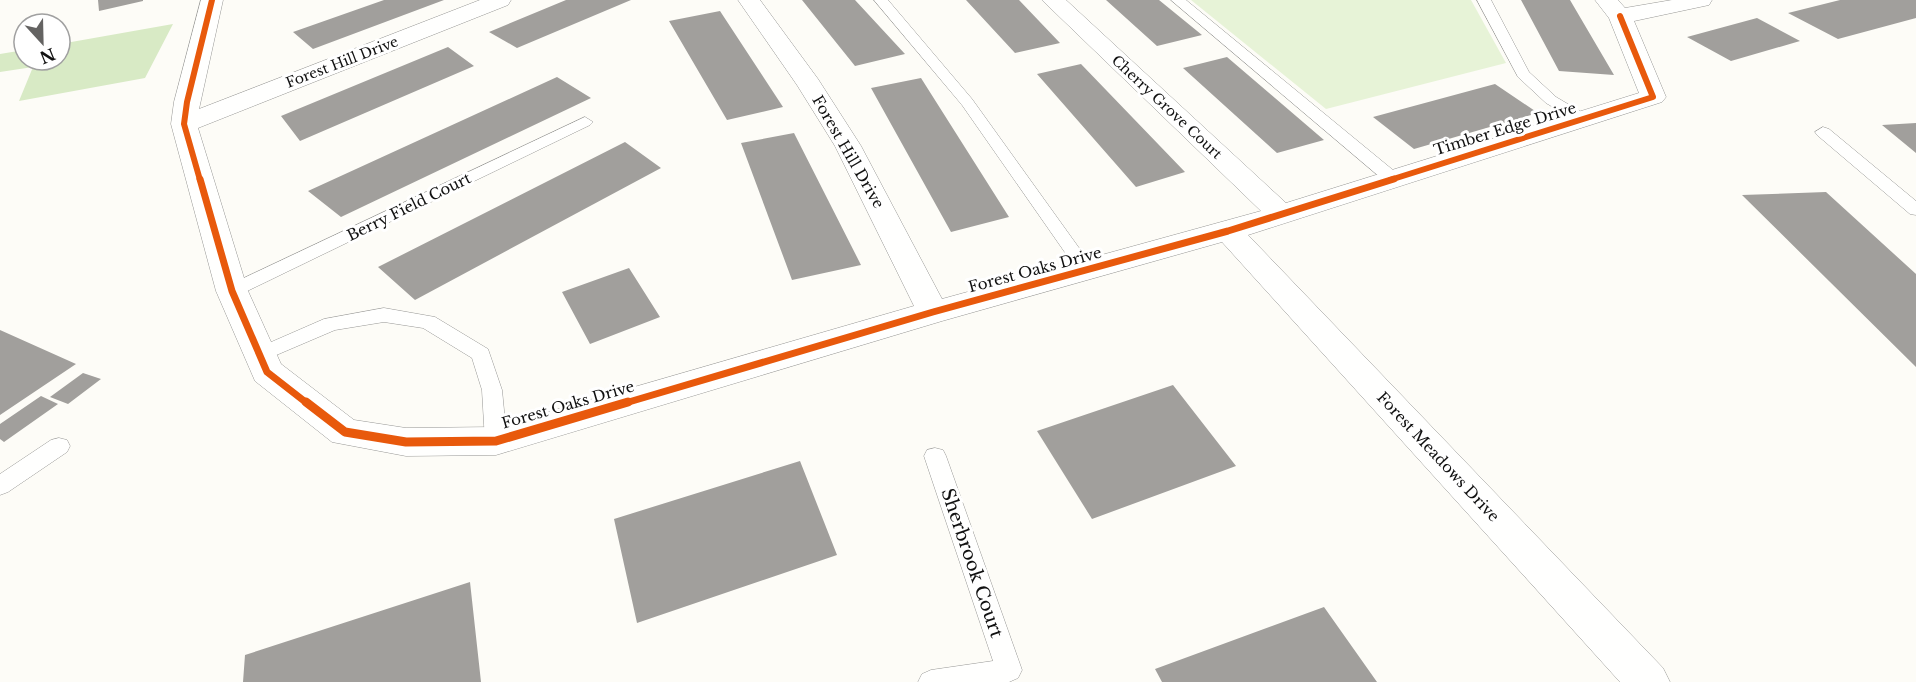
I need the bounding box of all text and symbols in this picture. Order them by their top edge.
north arrow [12,12,72,72]
street label: Forest Hill Drive [283,32,401,92]
text: N [37,44,58,68]
street label: Cherry Grove Court [1108,51,1226,163]
street label: Forest Hill Drive [808,92,889,212]
street label: Timber Edge Drive [1431,98,1578,159]
street label: Berry Field Court [344,168,474,245]
street label: Forest Oaks Drive [966,243,1104,296]
street label: Forest Oaks Drive [499,376,636,433]
street label: Forest Meadows Drive [1373,388,1504,526]
street label: Sherbrook Court [936,486,1008,641]

